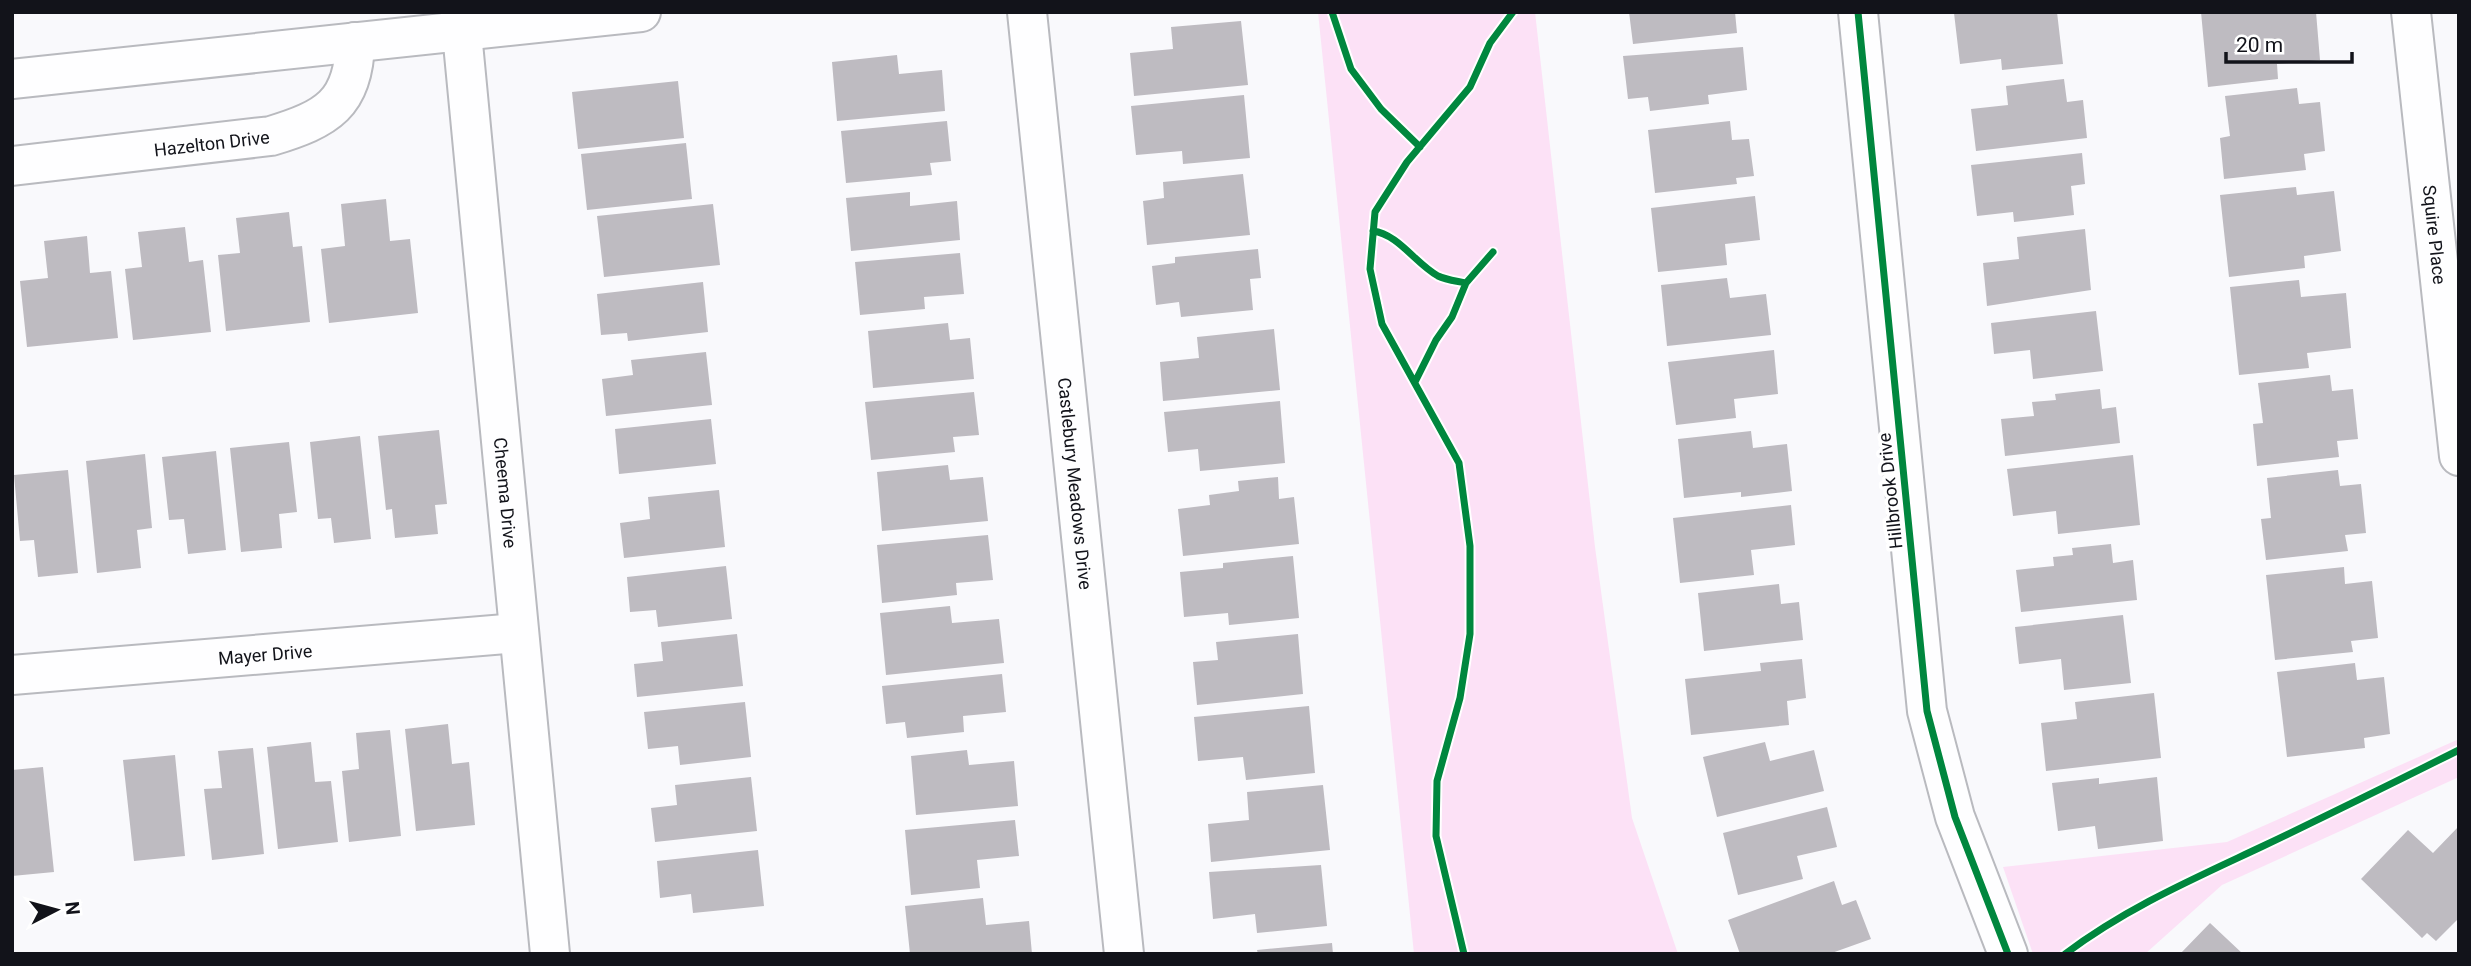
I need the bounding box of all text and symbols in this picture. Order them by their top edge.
scale bar [2226,21,2352,65]
text: 20 m [2236,33,2283,57]
street label: Hazelton Drive [153,126,271,160]
street label: Squire Place [2419,184,2451,285]
street label: Castlebury Meadows Drive [1054,376,1097,591]
street label: Hillbrook Drive [1873,432,1907,550]
street label: Cheema Drive [490,436,522,549]
street label: Mayer Drive [217,640,313,668]
north arrow [21,875,91,945]
text: N [60,900,85,916]

